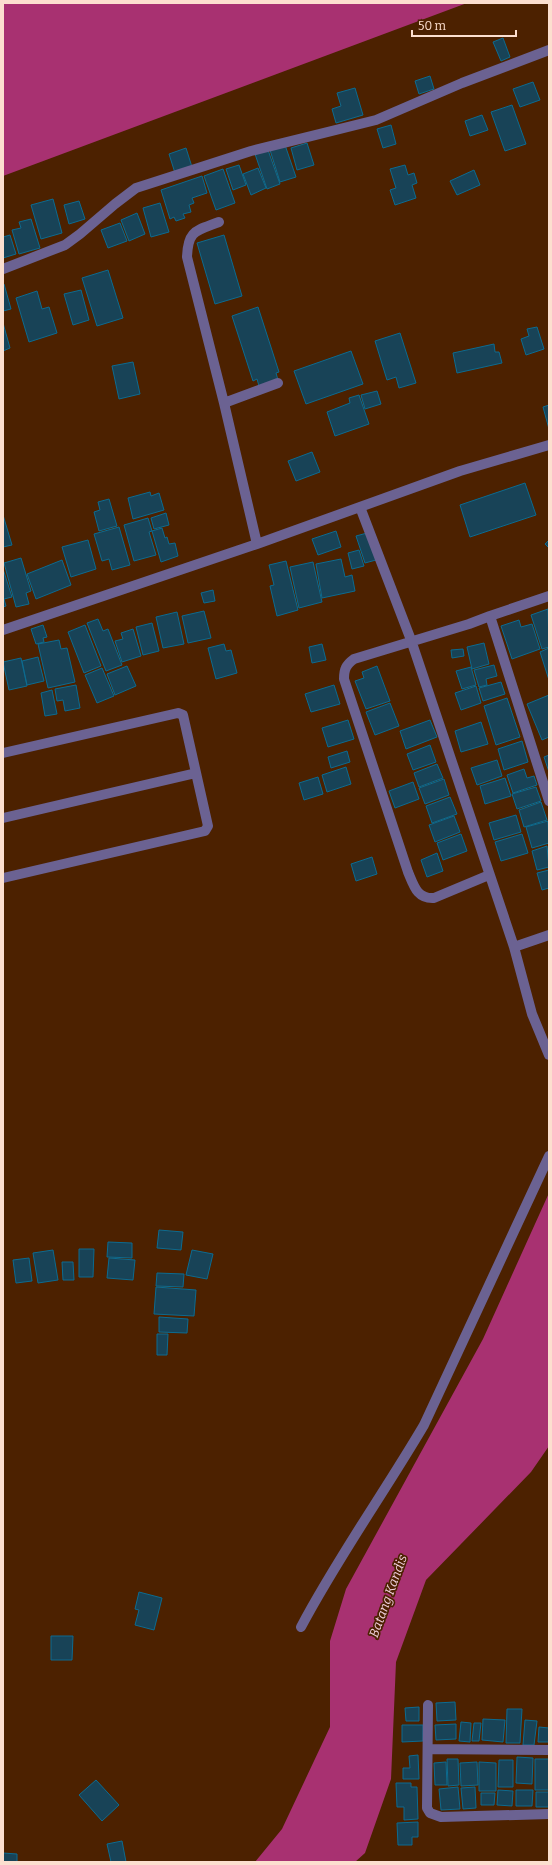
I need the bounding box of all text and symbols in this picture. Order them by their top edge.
scale bar [412,12,516,38]
text: 50 m [418,19,447,33]
water label: Batang Kandis [366,1553,410,1639]

